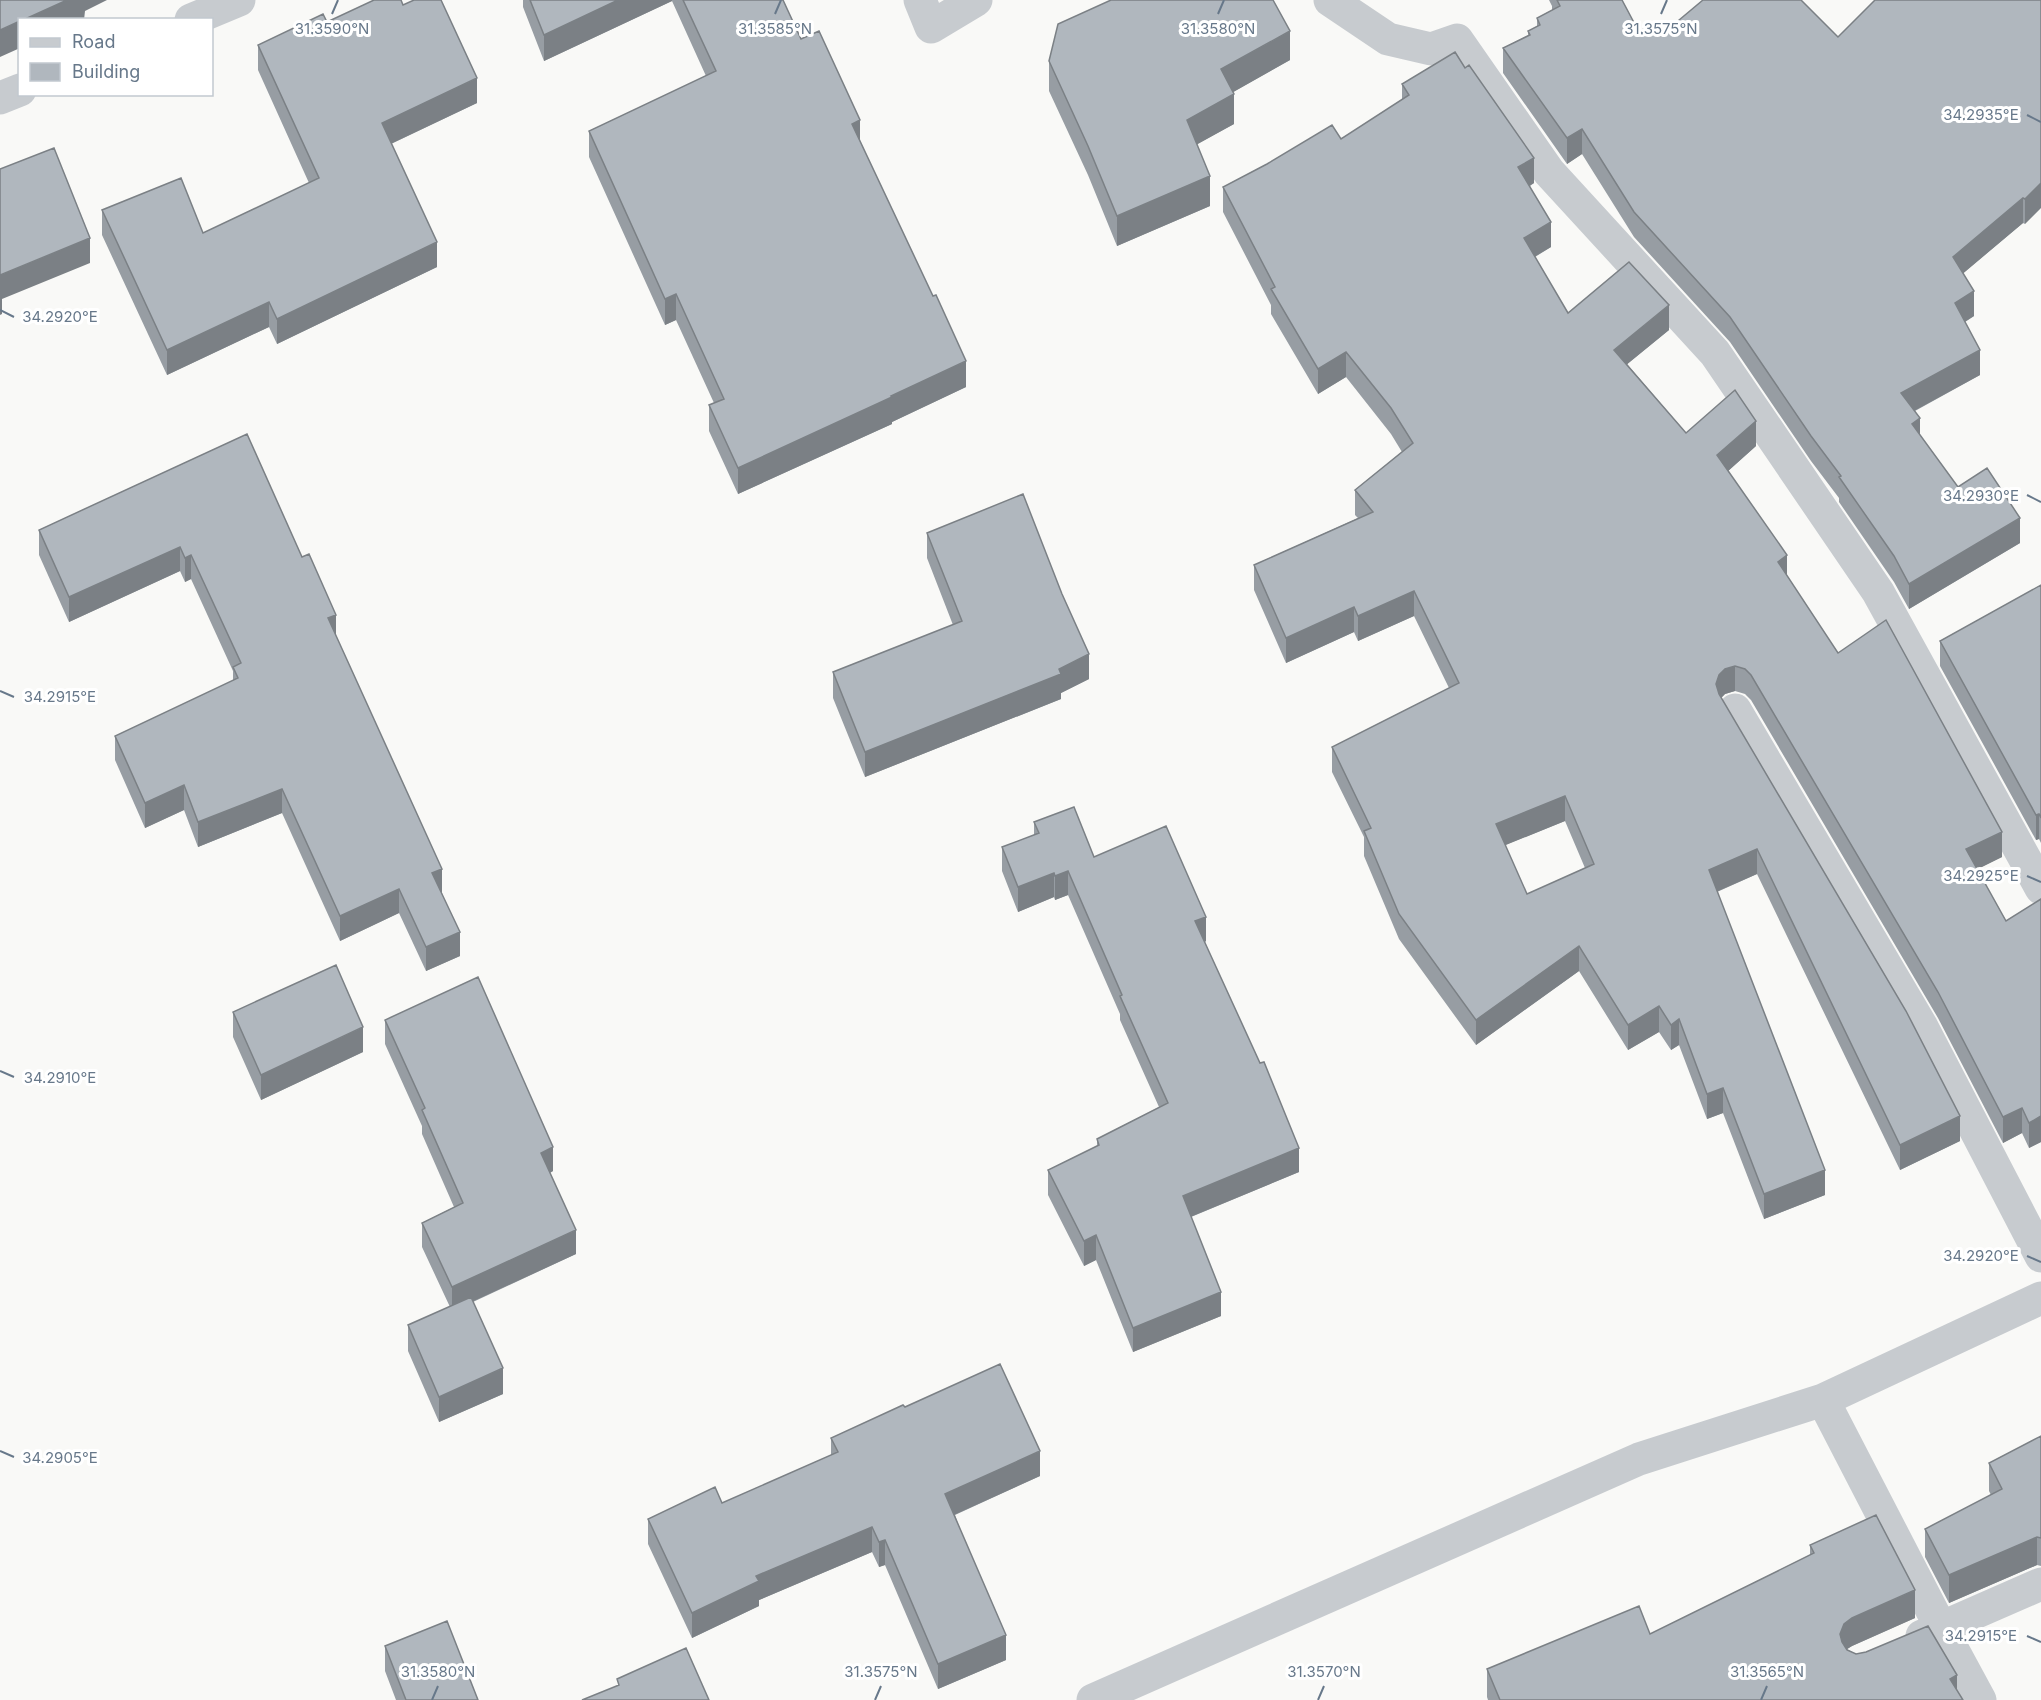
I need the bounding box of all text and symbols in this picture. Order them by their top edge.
legend [18,18,213,96]
text: 31.3590°N [295,19,369,38]
text: 31.3585°N [738,19,812,38]
text: 31.3580°N [1181,19,1255,38]
text: 31.3575°N [1624,19,1698,38]
text: Road [72,31,115,52]
text: Building [72,61,140,82]
text: 34.2935°E [1943,105,2019,124]
text: 34.2920°E [22,307,98,326]
text: 34.2930°E [1943,486,2019,505]
text: 34.2915°E [24,687,96,706]
text: 34.2925°E [1943,866,2019,885]
text: 34.2910°E [24,1068,96,1087]
text: 34.2920°E [1943,1246,2019,1265]
text: 34.2905°E [22,1448,98,1467]
text: 34.2915°E [1945,1626,2017,1645]
text: 31.3580°N [401,1662,475,1681]
text: 31.3575°N [844,1662,918,1681]
text: 31.3570°N [1287,1662,1361,1681]
text: 31.3565°N [1730,1662,1804,1681]

